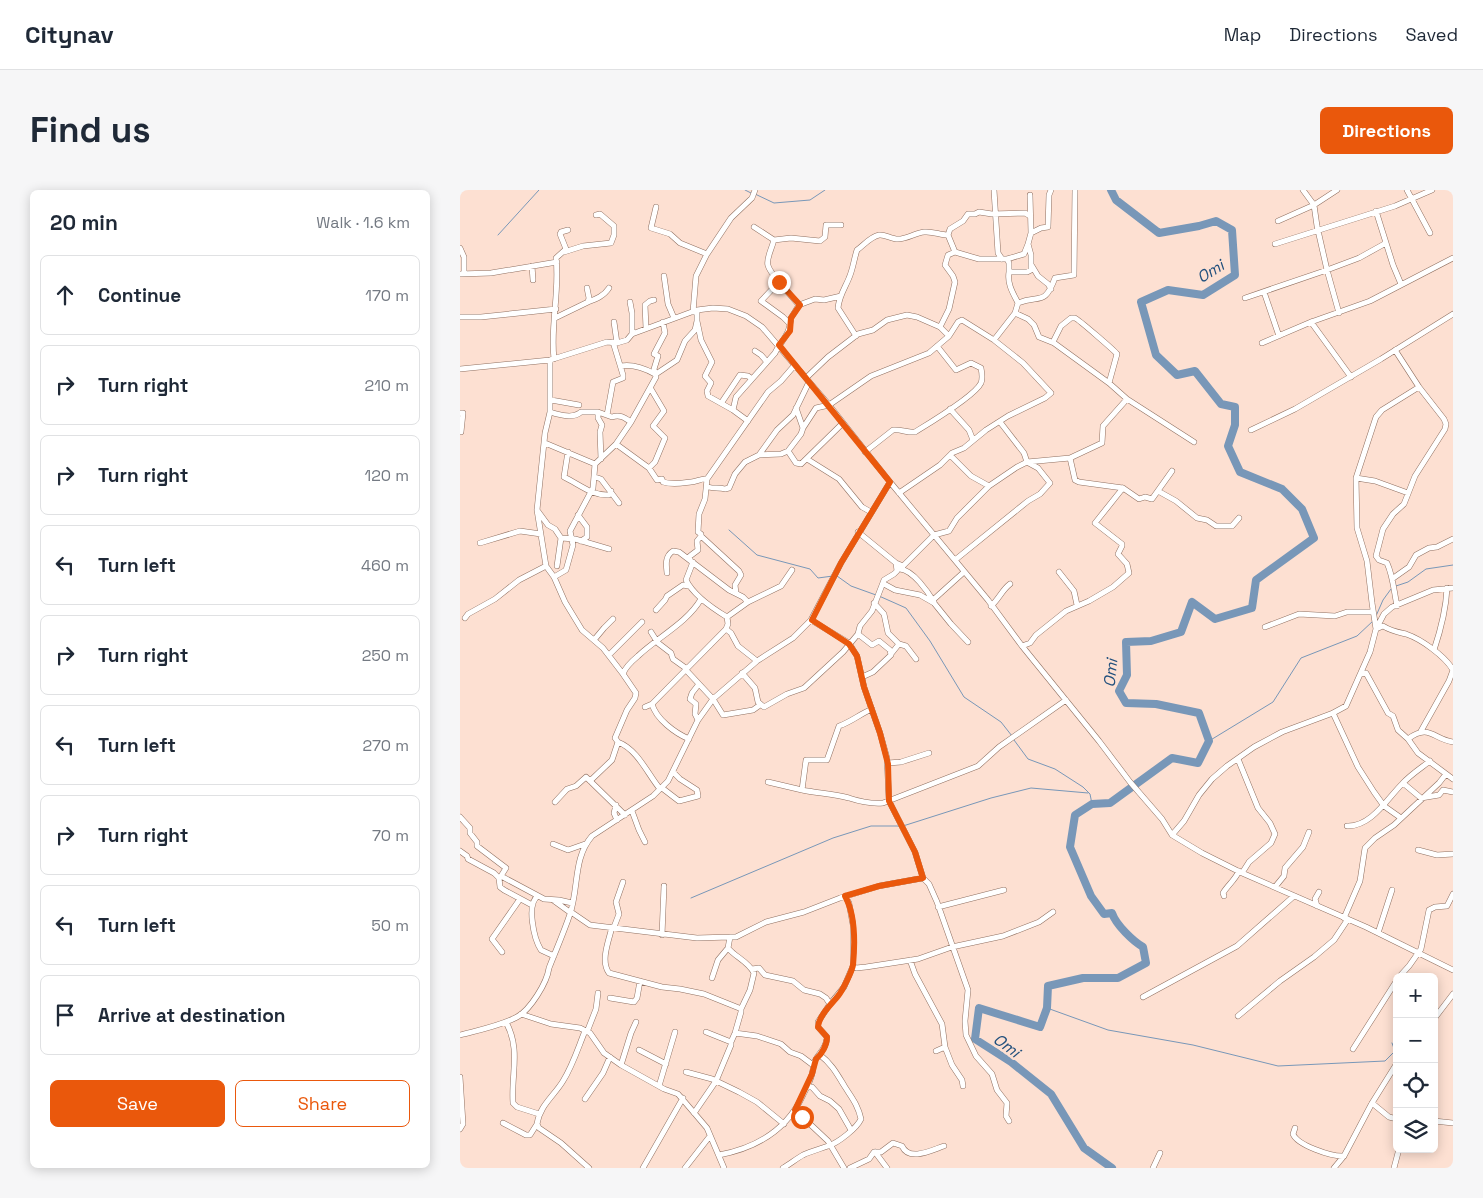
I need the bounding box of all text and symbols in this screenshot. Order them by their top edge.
text: Citynav [25,19,114,50]
text: Map [1224,23,1261,46]
text: Directions [1289,23,1378,46]
text: Saved [1406,23,1458,46]
button: Directions [1320,107,1453,154]
text: Find us [30,108,151,152]
text: 20 min [50,209,118,236]
text: Walk · 1.6 km [316,212,410,233]
water label: Omi [1193,254,1230,288]
route end [768,271,791,294]
icon: ahead [51,281,79,309]
text: Continue [98,283,181,308]
text: 170 m [365,285,409,306]
icon: right [51,371,79,399]
text: Turn right [98,373,188,398]
text: 210 m [365,375,409,396]
icon: right [51,461,79,489]
text: Turn right [98,463,188,488]
text: 120 m [365,465,409,486]
icon: left [51,551,79,579]
text: Turn left [98,553,176,578]
text: 460 m [361,555,409,576]
icon: right [51,641,79,669]
text: Turn right [98,643,188,668]
text: 250 m [362,645,409,666]
water label: Omi [1099,656,1123,688]
icon: left [51,731,79,759]
text: Turn left [98,733,176,758]
text: 270 m [362,735,409,756]
icon: right [51,821,79,849]
text: Turn right [98,823,188,848]
text: 70 m [372,825,409,846]
icon: left [51,911,79,939]
text: Turn left [98,913,176,938]
text: 50 m [371,915,409,936]
map controls [1393,973,1438,1153]
button: + [1393,973,1438,1018]
icon: arrive [51,1001,79,1029]
text: Arrive at destination [98,1003,286,1028]
button: − [1393,1018,1438,1063]
water label: Omi [989,1029,1026,1063]
button: locate [1393,1063,1438,1108]
button: Save [50,1080,225,1127]
button: Share [235,1080,410,1127]
route start [791,1106,814,1129]
button: layers [1393,1108,1438,1153]

